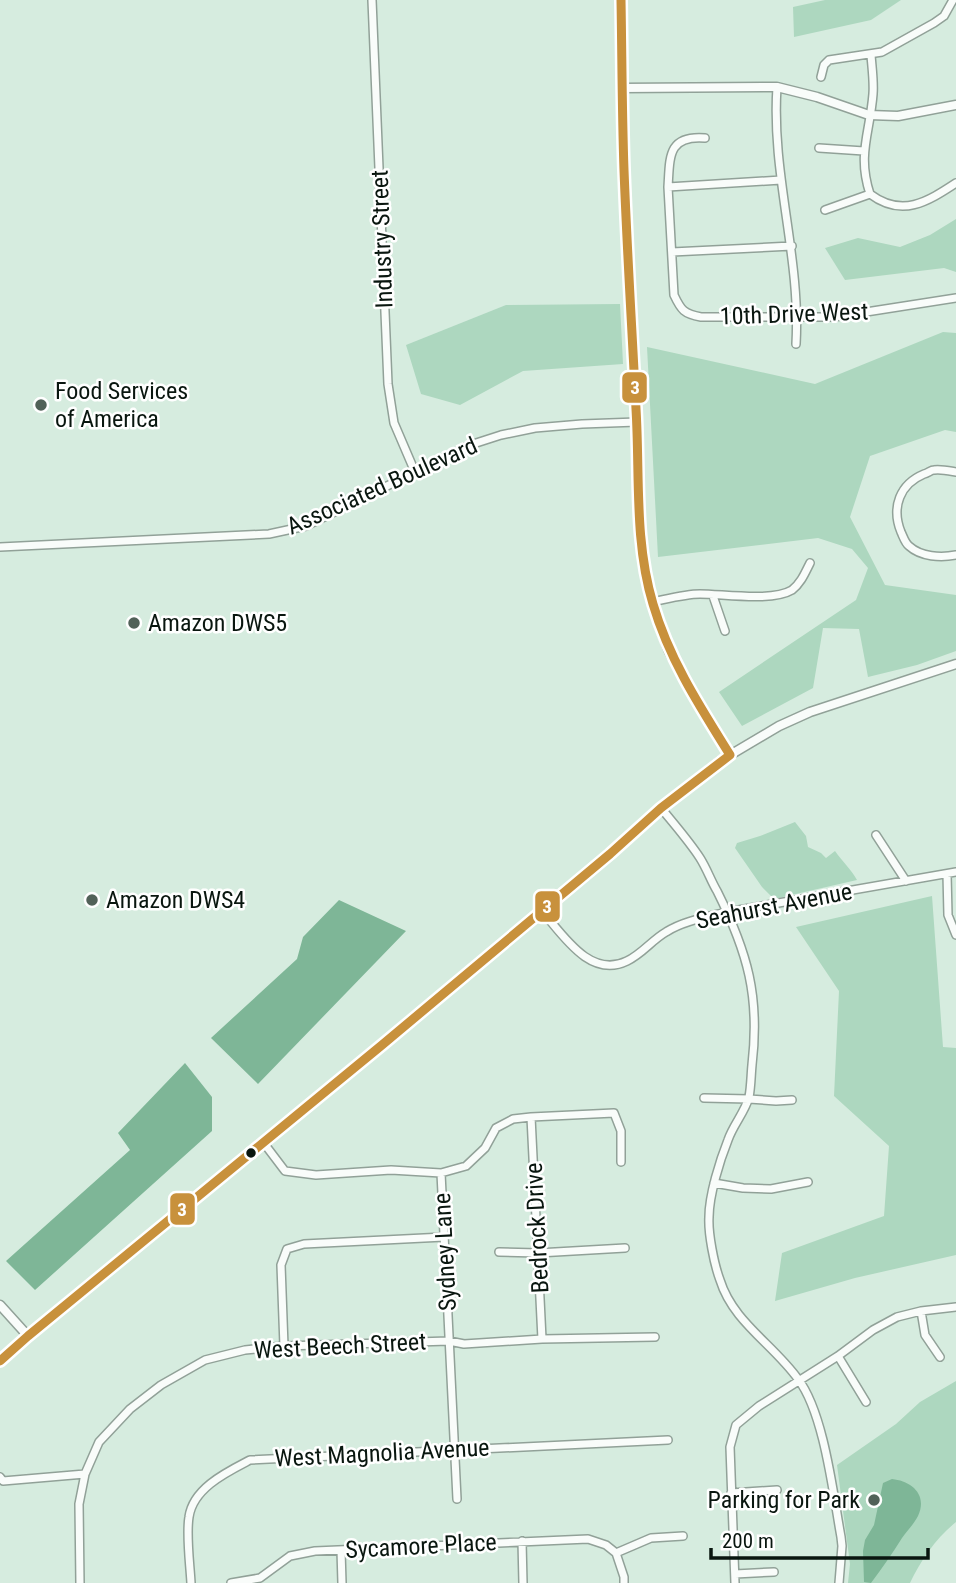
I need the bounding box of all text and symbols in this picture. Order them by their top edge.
street label: Industry Street [366,169,398,309]
street label: 10th Drive West [719,297,869,331]
line badge: 3 [621,371,648,404]
text: 3 [630,376,640,399]
place label: Food Services of America [55,377,188,433]
marker: Food Services of America [33,397,49,413]
street label: Associated Boulevard [282,431,482,541]
place label: Amazon DWS5 [148,609,287,637]
marker: Amazon DWS5 [126,615,142,631]
street label: Seahurst Avenue [694,877,854,935]
place label: Amazon DWS4 [106,886,245,914]
line badge: 3 [534,890,561,923]
marker: Amazon DWS4 [84,892,100,908]
text: 3 [542,895,552,918]
unlabelled marker [244,1146,258,1160]
street label: Bedrock Drive [520,1162,554,1294]
line badge: 3 [169,1192,196,1226]
street label: Sydney Lane [428,1192,462,1312]
text: 3 [177,1198,187,1221]
street label: West Beech Street [253,1327,427,1365]
street label: West Magnolia Avenue [274,1433,490,1473]
place label: Parking for Park [707,1486,860,1514]
marker: Parking for Park [866,1492,882,1508]
scale bar [711,1516,928,1560]
street label: Sycamore Place [345,1528,497,1564]
text: 200 m [722,1529,774,1553]

